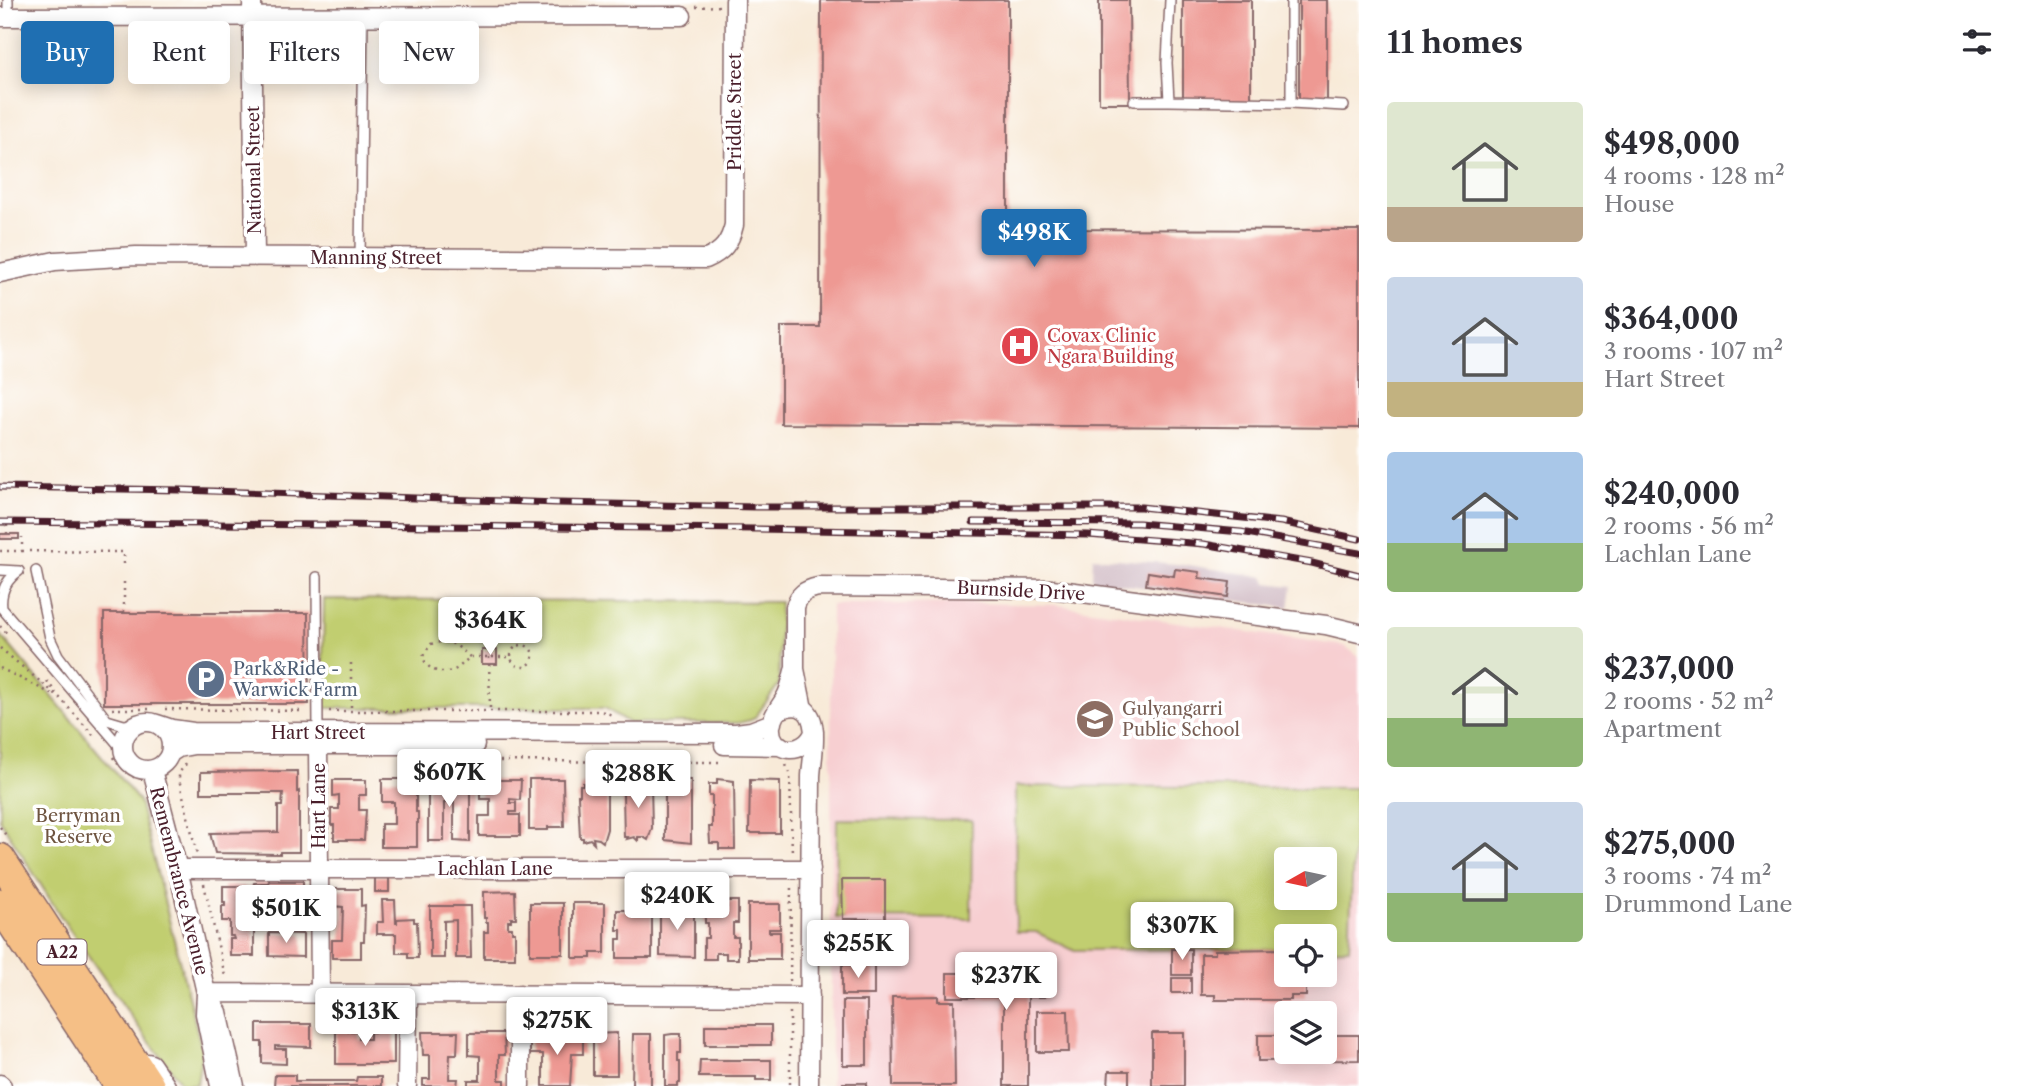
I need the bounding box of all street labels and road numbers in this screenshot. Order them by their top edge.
street label: Priddle Street [724,52,746,171]
street label: National Street [242,105,266,235]
street label: Manning Street [310,247,443,269]
street label: Burnside Drive [956,577,1086,605]
street label: Hart Street [271,722,366,744]
street label: Hart Lane [308,763,330,849]
street label: Remembrance Avenue [145,784,213,978]
street label: Lachlan Lane [437,858,553,880]
road number: A22 [38,940,86,964]

